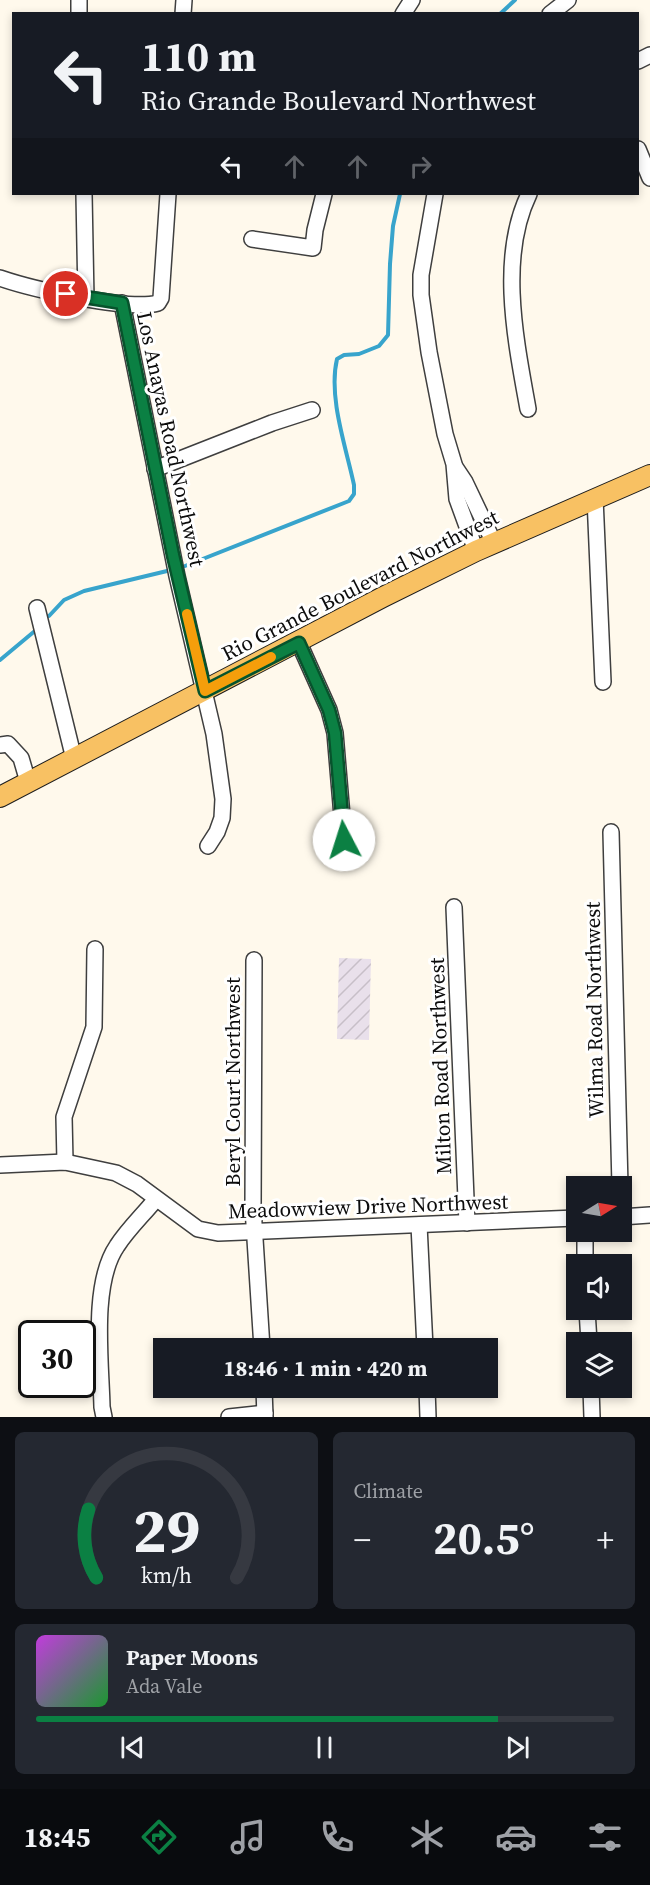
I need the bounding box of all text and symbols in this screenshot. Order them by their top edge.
text: 110 m [141,27,256,85]
icon: left [42,36,120,114]
text: Rio Grande Boulevard Northwest [141,82,536,119]
icon: left [215,150,248,183]
icon: ahead [278,150,311,183]
icon: ahead [341,150,374,183]
icon: right [404,150,437,183]
pin [40,268,91,319]
icon: arrive [49,277,82,310]
street label: Los Anayas Road Northwest [130,309,212,569]
street label: Rio Grande Boulevard Northwest [217,502,504,668]
position arrow [312,808,376,872]
street label: Wilma Road Northwest [578,901,610,1118]
street label: Milton Road Northwest [422,957,458,1175]
street label: Beryl Court Northwest [218,977,247,1187]
north arrow [566,1176,632,1242]
map controls [566,1176,632,1398]
street label: Meadowview Drive Northwest [227,1187,509,1225]
button: sound [566,1254,632,1320]
speed limit sign: 30 [18,1320,96,1398]
button: layers [566,1332,632,1398]
text: 18:46 · 1 min · 420 m [224,1353,427,1383]
text: Climate [354,1477,423,1505]
text: 29 [132,1487,200,1573]
text: 20.5° [433,1507,534,1569]
text: − [354,1517,371,1562]
text: + [597,1517,614,1562]
text: km/h [141,1561,192,1590]
text: Paper Moons [126,1642,258,1672]
text: Ada Vale [126,1672,202,1700]
icon: previous [116,1731,149,1764]
icon: pause [308,1731,341,1764]
icon: next [501,1731,534,1764]
icon: directions [138,1816,180,1858]
icon: music [227,1816,269,1858]
icon: phone [316,1816,358,1858]
icon: climate [406,1816,448,1858]
icon: car [495,1816,537,1858]
icon: filters [584,1816,626,1858]
text: 18:45 [24,1819,90,1856]

